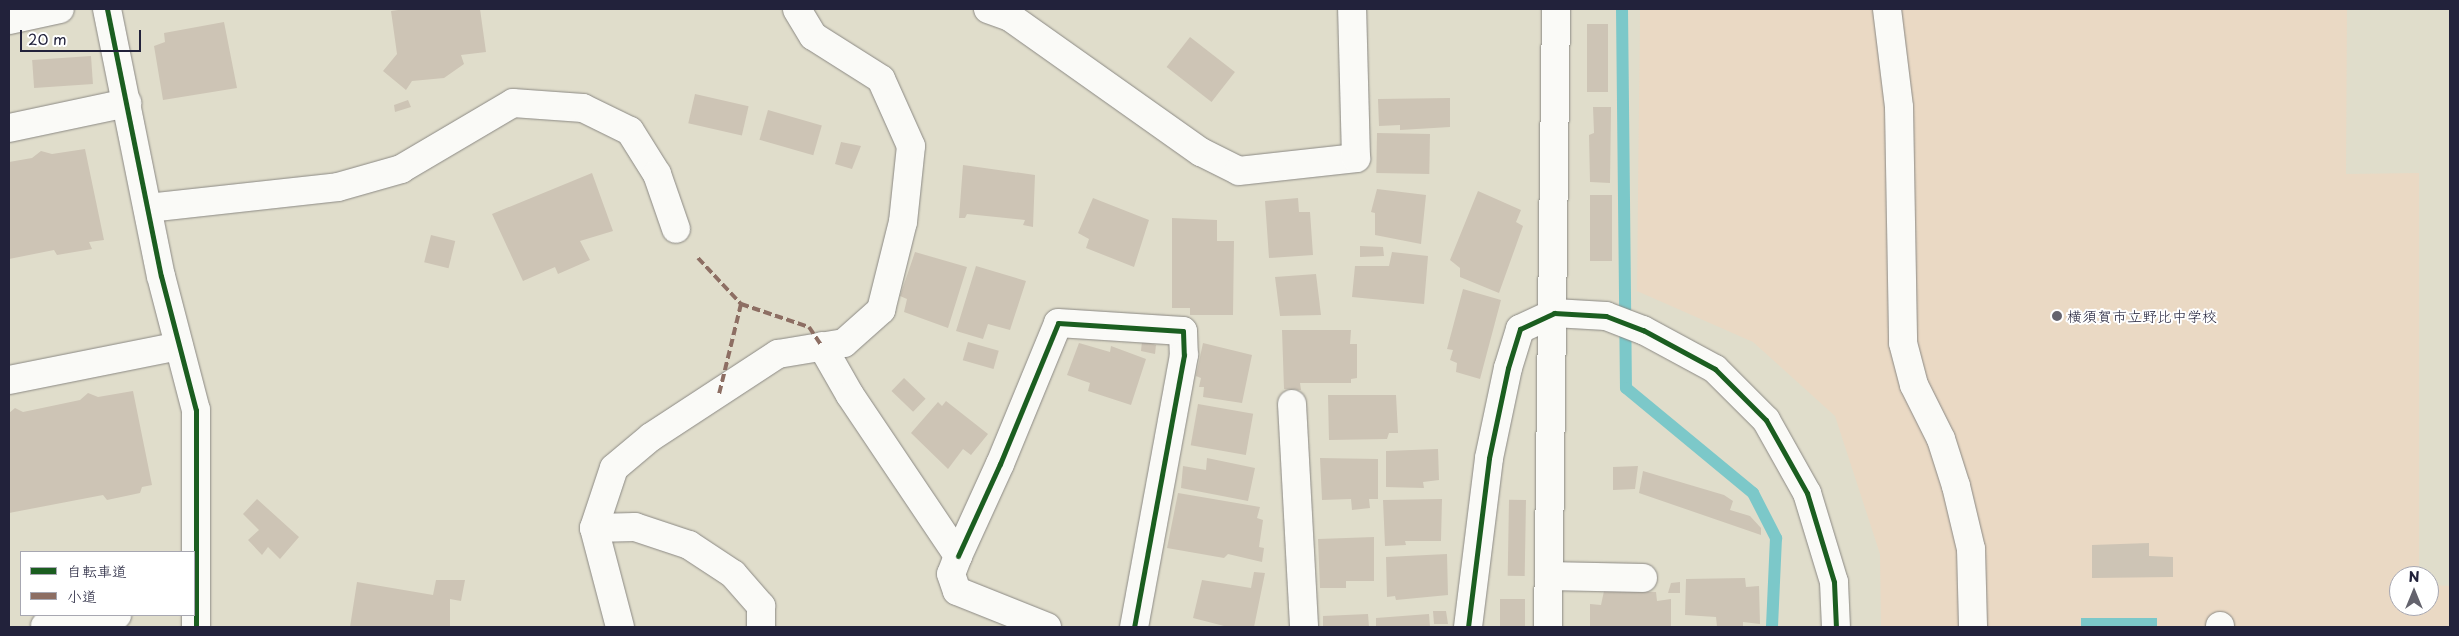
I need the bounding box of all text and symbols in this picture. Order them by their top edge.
scale bar [22,20,144,52]
text: 20 m [28,27,67,50]
place label: 横須賀市立野比中学校 [2067,307,2217,325]
marker: 横須賀市立野比中学校 [2051,310,2063,322]
legend [20,551,195,616]
text: 自転車道 [67,559,127,582]
north arrow [2389,566,2439,616]
text: N [2408,566,2420,587]
text: 小道 [67,584,97,607]

